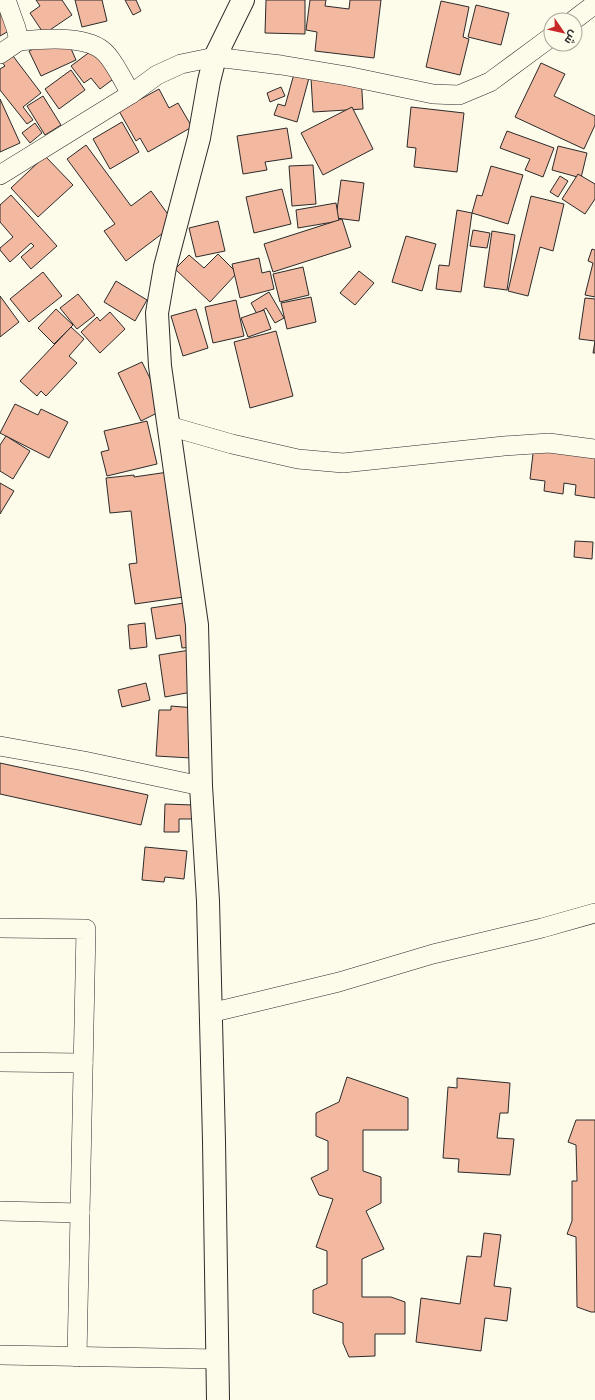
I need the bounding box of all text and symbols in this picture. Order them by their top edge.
north arrow [543,12,583,52]
text: ش [562,28,582,48]

